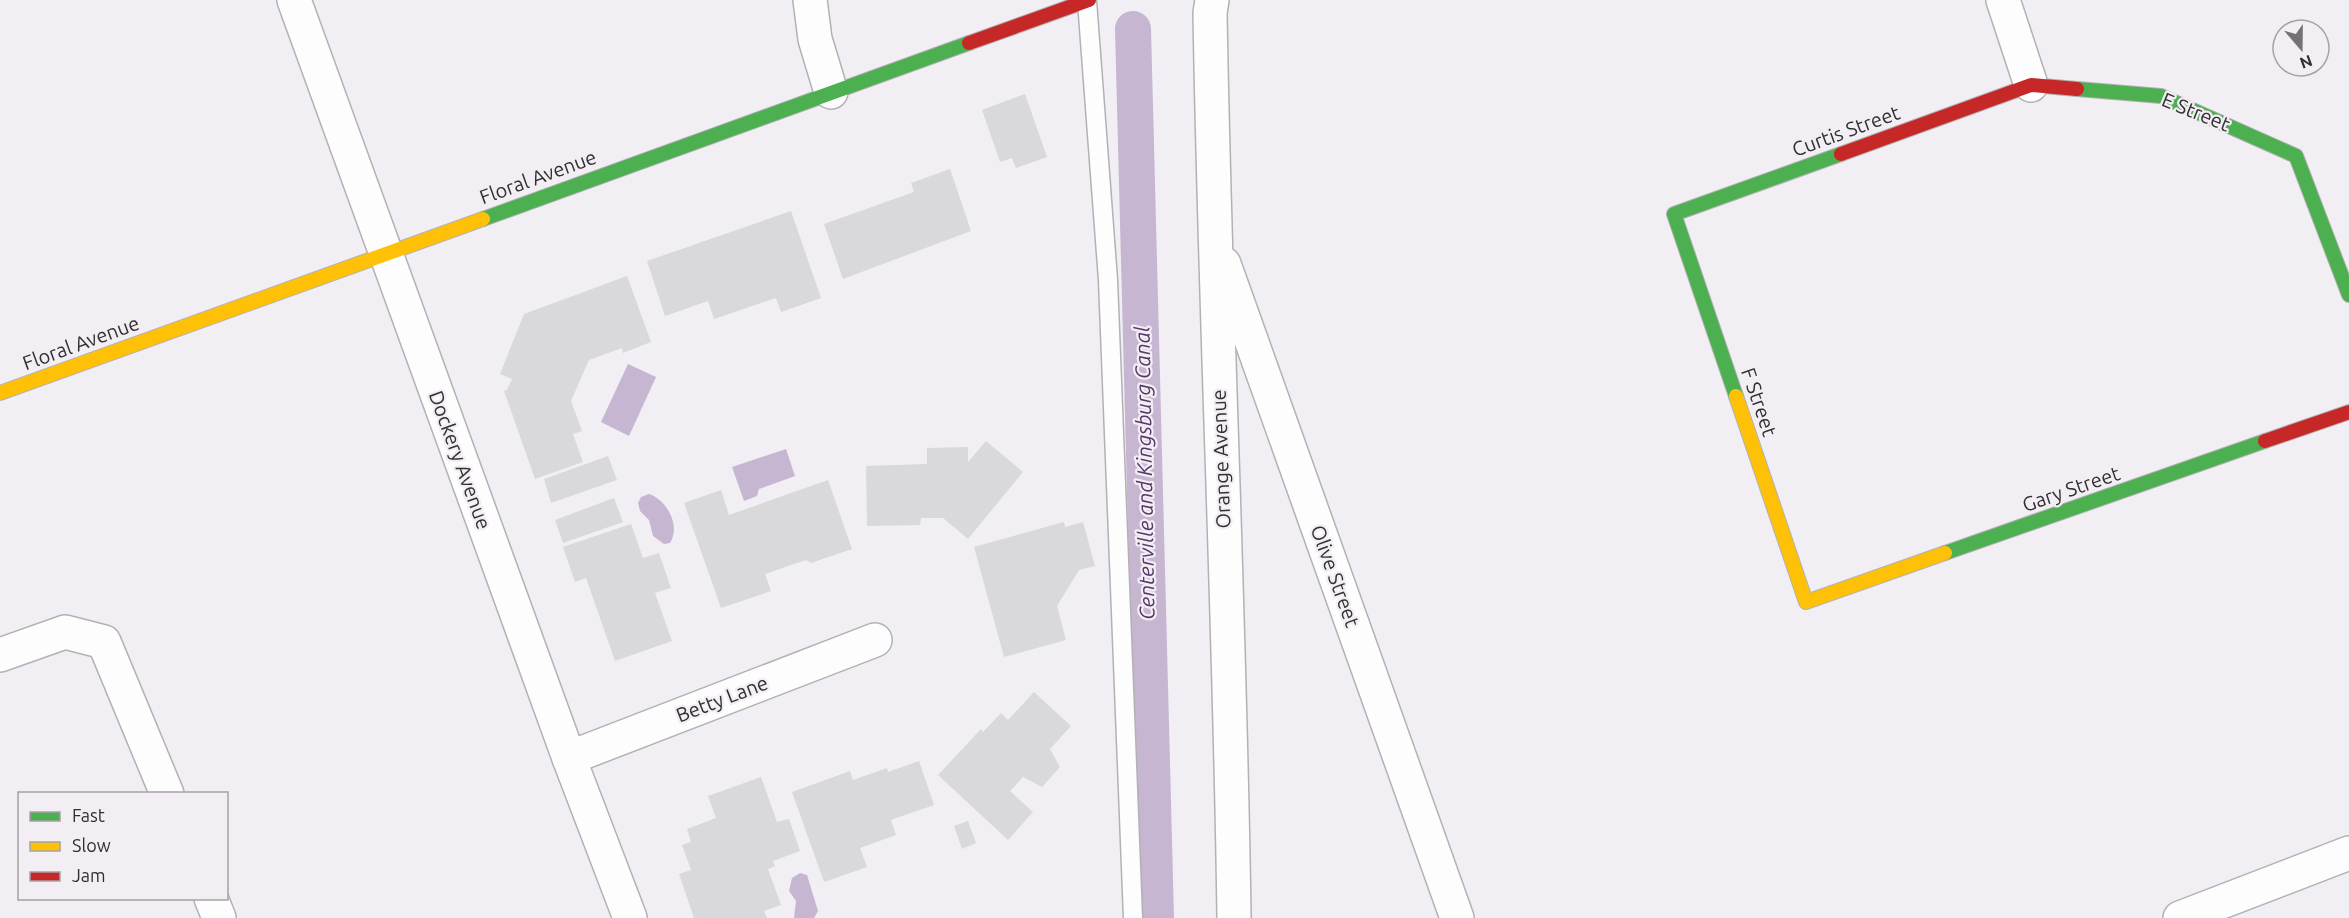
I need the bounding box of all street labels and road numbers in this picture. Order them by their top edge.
street label: E Street [2159,87,2234,136]
street label: Curtis Street [1789,100,1903,161]
street label: Floral Avenue [476,145,599,208]
street label: Floral Avenue [19,311,142,374]
street label: F Street [1737,365,1782,439]
street label: Dockery Avenue [425,388,496,532]
street label: Orange Avenue [1207,389,1234,529]
street label: Gary Street [2019,461,2123,516]
street label: Olive Street [1306,522,1365,630]
street label: Betty Lane [673,670,771,727]

